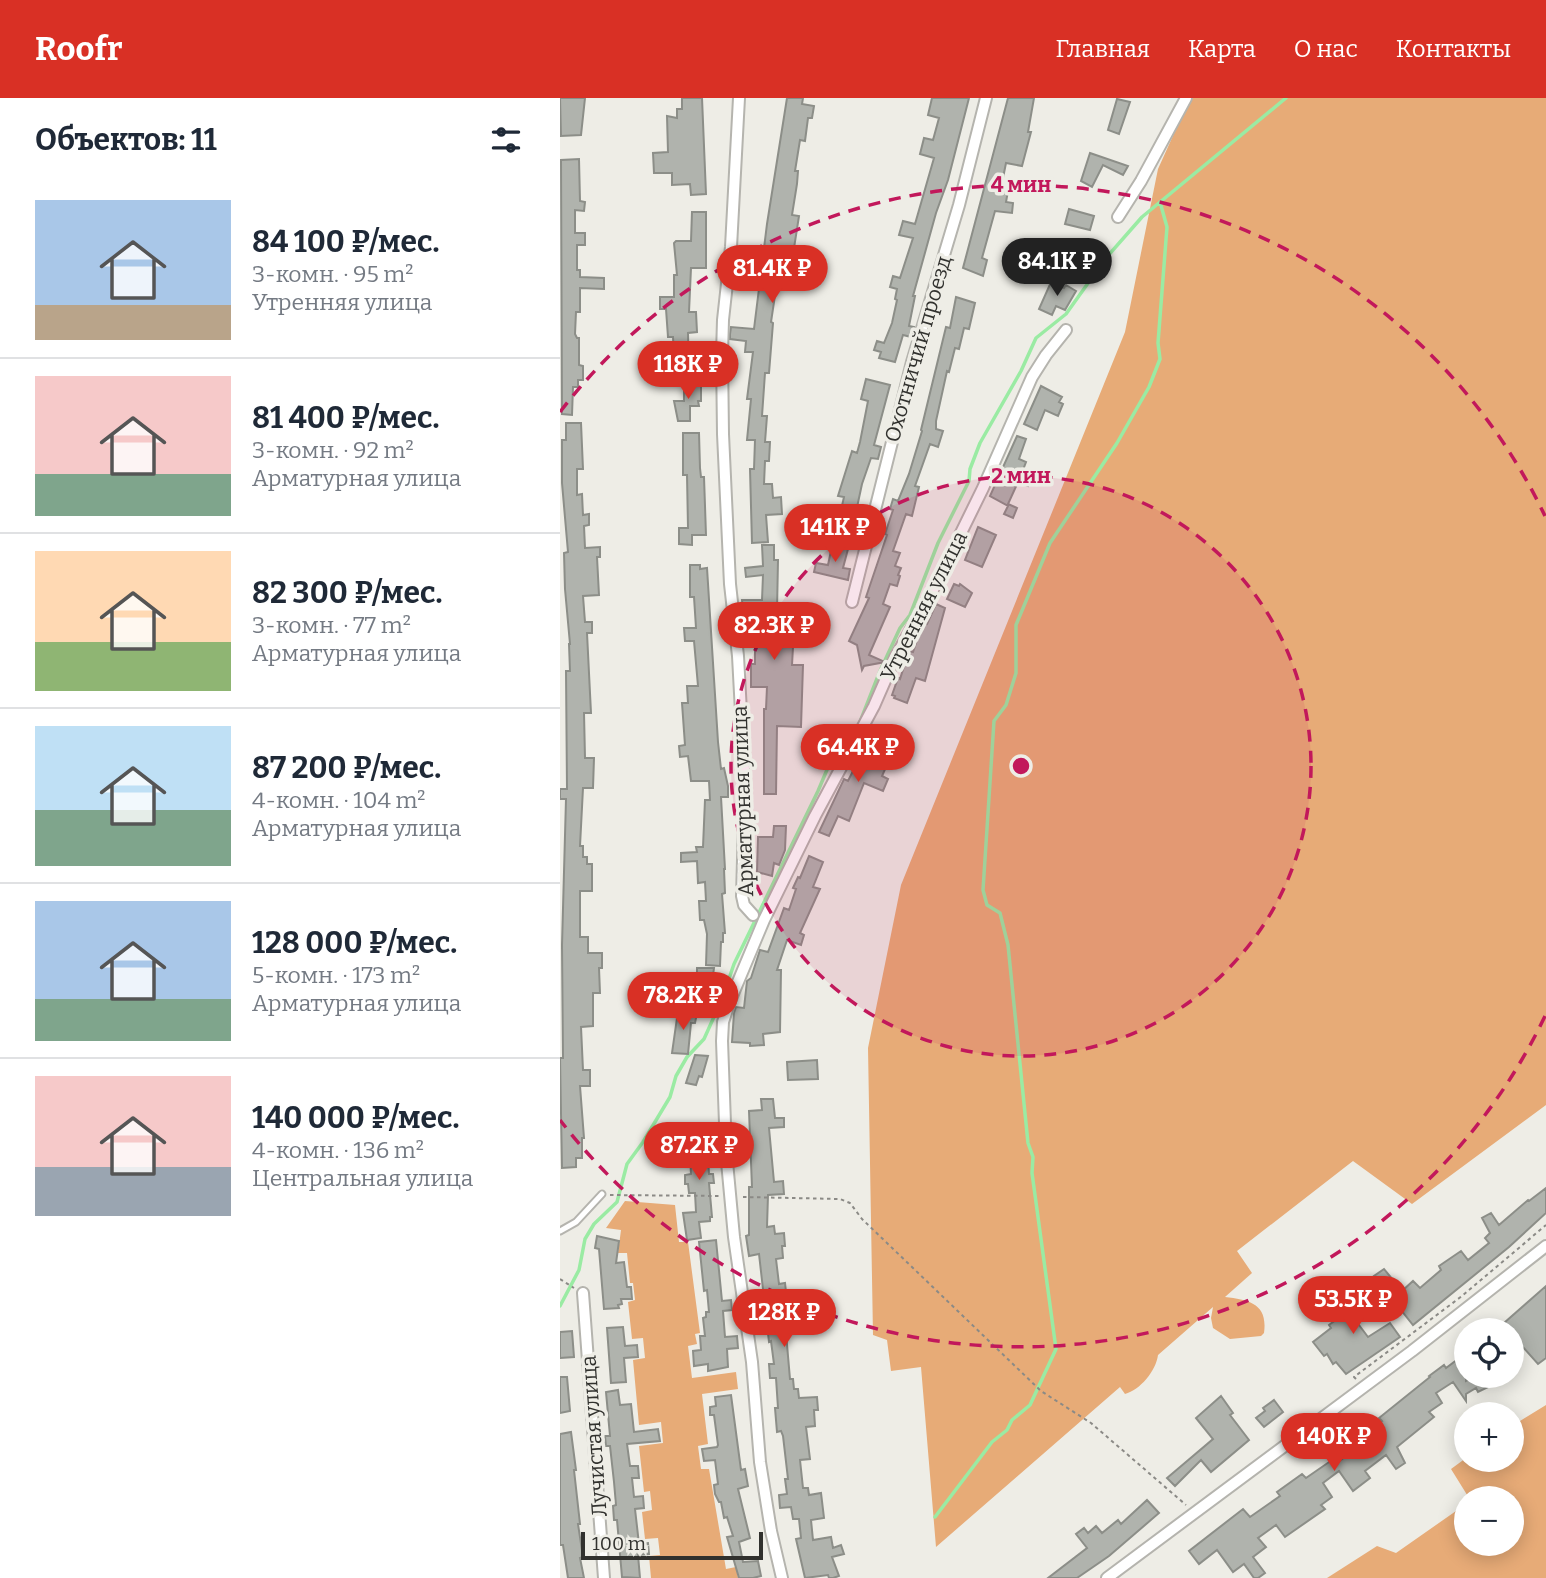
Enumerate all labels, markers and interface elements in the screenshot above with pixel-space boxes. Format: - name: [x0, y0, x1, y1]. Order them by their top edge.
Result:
- text: Roofr: [35, 29, 123, 69]
- text: Главная: [1055, 35, 1150, 63]
- text: Карта: [1188, 35, 1256, 63]
- text: О нас: [1294, 35, 1358, 63]
- text: Контакты: [1396, 35, 1511, 63]
- icon: filters: [487, 121, 525, 159]
- text: Объектов: 11: [35, 122, 217, 158]
- text: 4 мин: [991, 172, 1051, 198]
- text: 84 100 ₽/мес.: [252, 224, 440, 260]
- icon: home: [91, 228, 175, 312]
- pin: 84.1K ₽: [992, 238, 1122, 298]
- pin: 81.4K ₽: [707, 246, 837, 305]
- text: 84.1K ₽: [1018, 247, 1096, 275]
- street label: Охотничий проезд: [879, 253, 957, 445]
- text: 81.4K ₽: [733, 254, 811, 282]
- text: 3-комн. · 95 m²: [252, 260, 413, 288]
- text: Утренняя улица: [252, 288, 432, 316]
- pin: 118K ₽: [631, 342, 745, 401]
- text: 118K ₽: [654, 350, 723, 378]
- text: 81 400 ₽/мес.: [252, 400, 440, 436]
- icon: home: [91, 404, 175, 488]
- text: 3-комн. · 92 m²: [252, 436, 414, 464]
- text: 2 мин: [991, 463, 1051, 489]
- text: Арматурная улица: [252, 464, 461, 492]
- pin: 141K ₽: [778, 504, 892, 564]
- text: 141K ₽: [800, 513, 870, 541]
- street label: Утренняя улица: [875, 526, 973, 685]
- text: 82 300 ₽/мес.: [252, 575, 442, 611]
- icon: home: [91, 579, 175, 663]
- pin: 82.3K ₽: [709, 602, 839, 662]
- text: 3-комн. · 77 m²: [252, 611, 411, 639]
- text: 82.3K ₽: [734, 611, 814, 639]
- text: Арматурная улица: [252, 639, 461, 667]
- street label: Арматурная улица: [727, 705, 759, 897]
- pin: 64.4K ₽: [793, 724, 923, 784]
- text: 64.4K ₽: [817, 733, 899, 761]
- text: 87 200 ₽/мес.: [252, 750, 441, 786]
- icon: home: [91, 754, 175, 838]
- centre of rings: [1009, 754, 1033, 778]
- text: 4-комн. · 104 m²: [252, 786, 426, 814]
- text: Арматурная улица: [252, 814, 461, 842]
- text: 128 000 ₽/мес.: [252, 925, 457, 961]
- icon: home: [91, 929, 175, 1013]
- text: 5-комн. · 173 m²: [252, 961, 420, 989]
- pin: 78.2K ₽: [618, 972, 748, 1032]
- text: 78.2K ₽: [643, 981, 723, 1009]
- text: Арматурная улица: [252, 989, 461, 1017]
- text: 140 000 ₽/мес.: [252, 1100, 460, 1136]
- icon: home: [91, 1104, 175, 1188]
- pin: 87.2K ₽: [634, 1122, 764, 1182]
- text: 87.2K ₽: [660, 1131, 738, 1159]
- text: 4-комн. · 136 m²: [252, 1136, 424, 1164]
- text: Центральная улица: [252, 1164, 473, 1192]
- pin: 53.5K ₽: [1288, 1276, 1418, 1336]
- text: 53.5K ₽: [1314, 1285, 1392, 1313]
- pin: 128K ₽: [727, 1290, 841, 1349]
- text: 128K ₽: [748, 1298, 820, 1326]
- map controls: [1454, 1318, 1524, 1556]
- button: locate: [1454, 1318, 1524, 1388]
- street label: Лучистая улица: [575, 1354, 613, 1518]
- button: +: [1454, 1402, 1524, 1472]
- pin: 140K ₽: [1277, 1414, 1391, 1473]
- text: 140K ₽: [1297, 1422, 1371, 1450]
- button: −: [1454, 1486, 1524, 1556]
- scale bar: [581, 1529, 763, 1561]
- text: 100 m: [592, 1532, 646, 1555]

